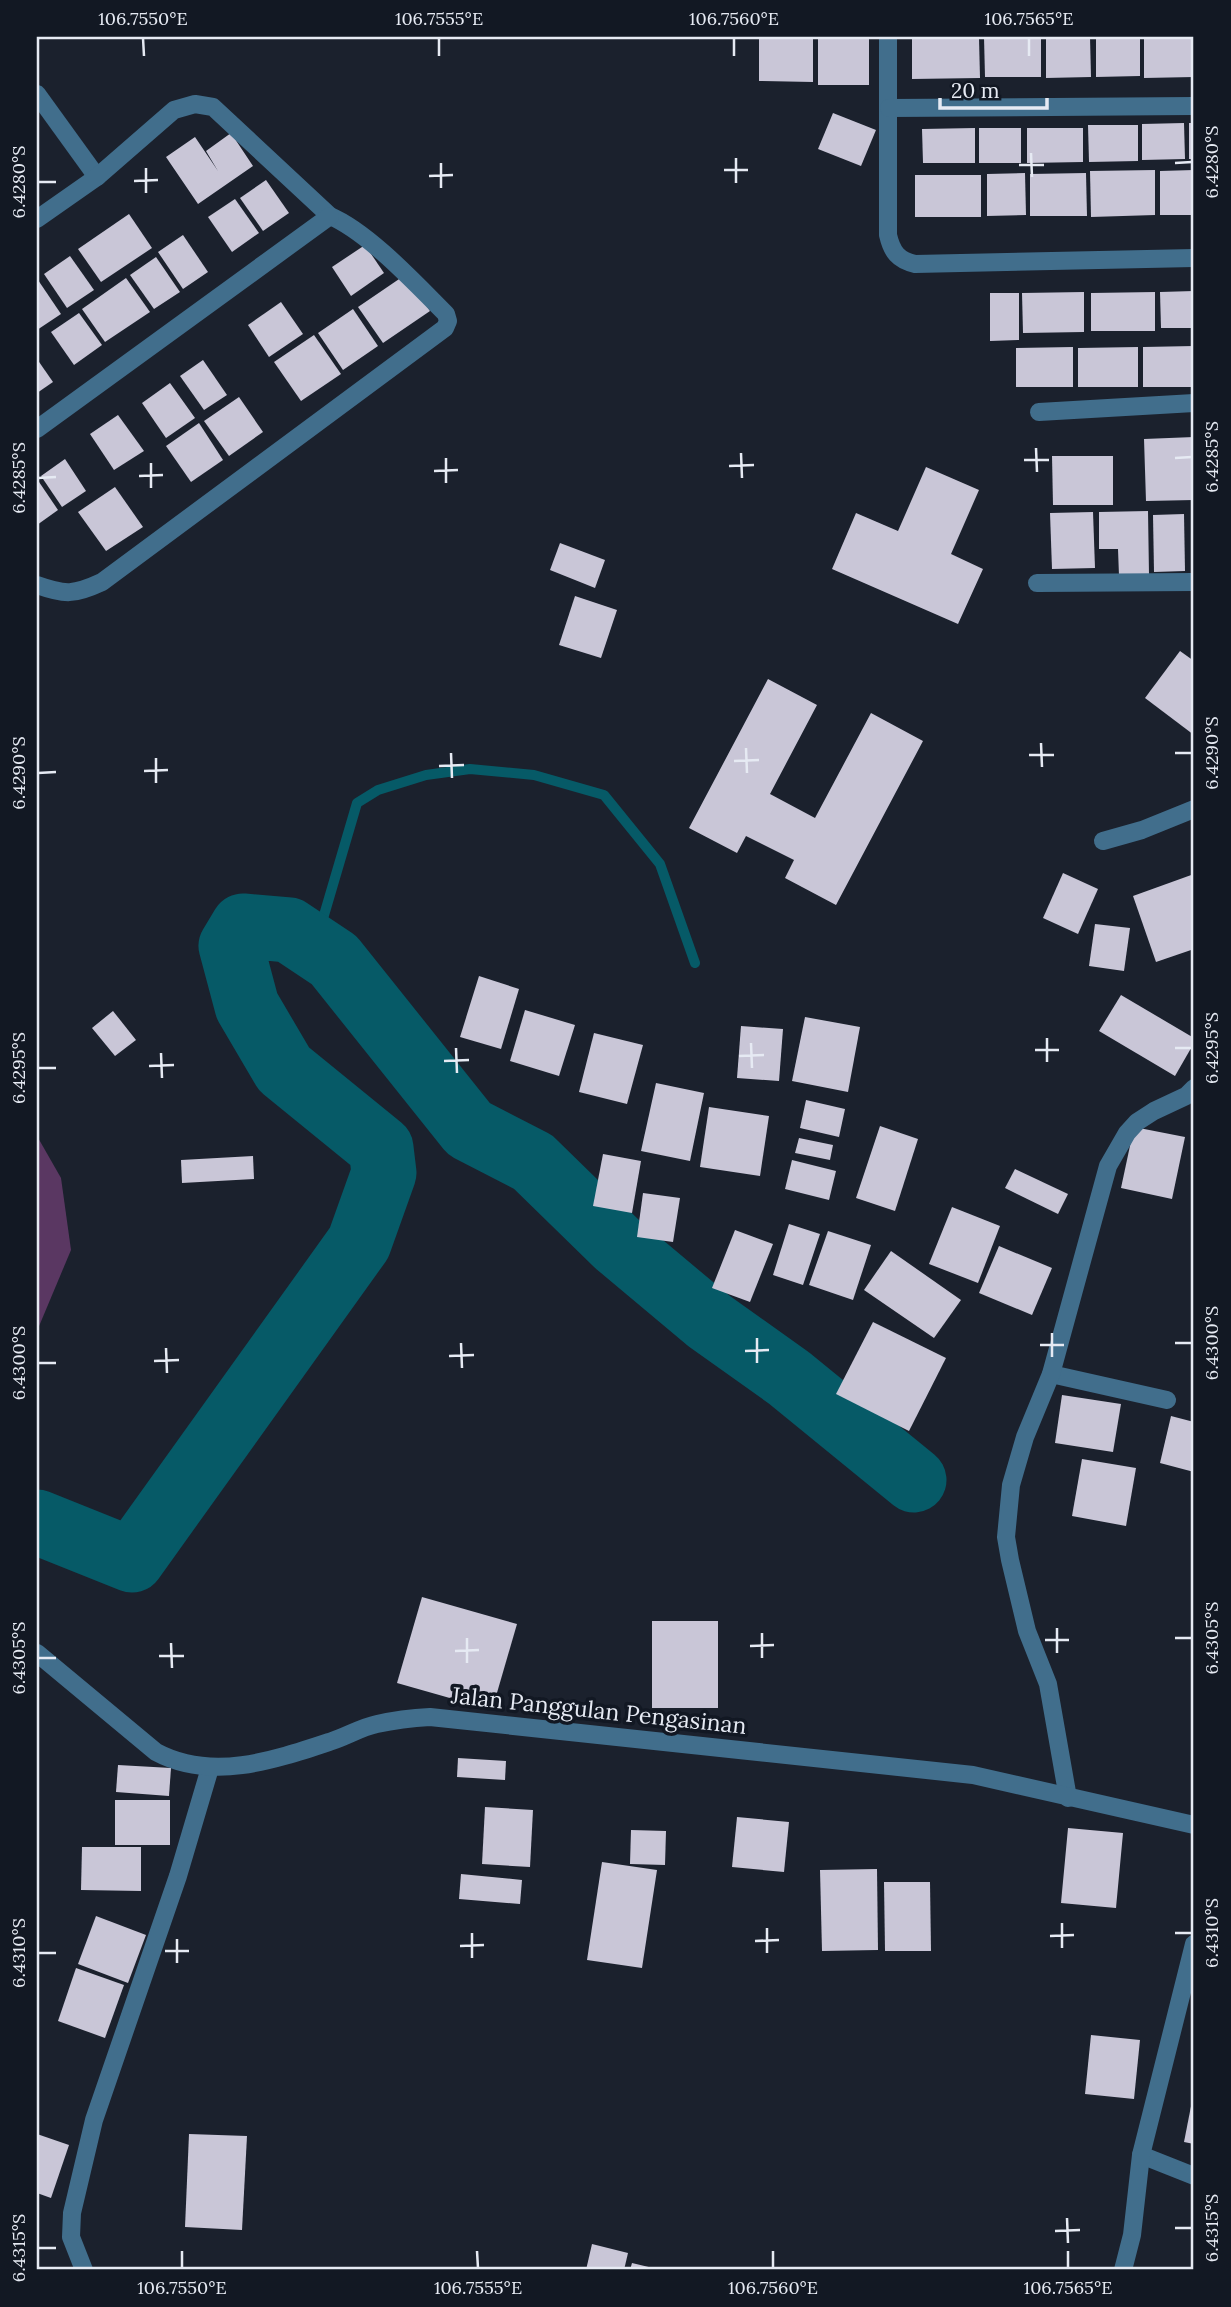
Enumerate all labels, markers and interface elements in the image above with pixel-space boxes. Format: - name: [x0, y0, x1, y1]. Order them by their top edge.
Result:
- text: 106.7550°E: [98, 7, 188, 30]
- text: 106.7555°E: [395, 7, 483, 30]
- text: 106.7560°E: [689, 7, 779, 30]
- text: 106.7565°E: [985, 7, 1073, 30]
- scale bar: [940, 66, 1047, 110]
- text: 20 m: [951, 77, 1000, 104]
- text: 6.4280°S: [1200, 125, 1223, 199]
- text: 6.4280°S: [7, 145, 30, 219]
- text: 6.4285°S: [1200, 421, 1223, 493]
- text: 6.4285°S: [7, 442, 30, 514]
- text: 6.4290°S: [1200, 716, 1223, 790]
- text: 6.4290°S: [7, 736, 30, 810]
- text: 6.4295°S: [1200, 1012, 1223, 1084]
- text: 6.4295°S: [7, 1032, 30, 1104]
- text: 6.4300°S: [1200, 1306, 1223, 1380]
- text: 6.4300°S: [7, 1326, 30, 1400]
- text: 6.4305°S: [1200, 1601, 1223, 1675]
- text: 6.4305°S: [7, 1621, 30, 1695]
- street label: Jalan Panggulan Pengasinan: [449, 1680, 748, 1740]
- text: 6.4310°S: [1200, 1898, 1223, 1968]
- text: 6.4310°S: [7, 1918, 30, 1988]
- text: 6.4315°S: [1200, 2194, 1223, 2262]
- text: 6.4315°S: [7, 2214, 30, 2282]
- text: 106.7550°E: [137, 2276, 227, 2299]
- text: 106.7555°E: [434, 2276, 522, 2299]
- text: 106.7560°E: [728, 2276, 818, 2299]
- text: 106.7565°E: [1024, 2276, 1112, 2299]

